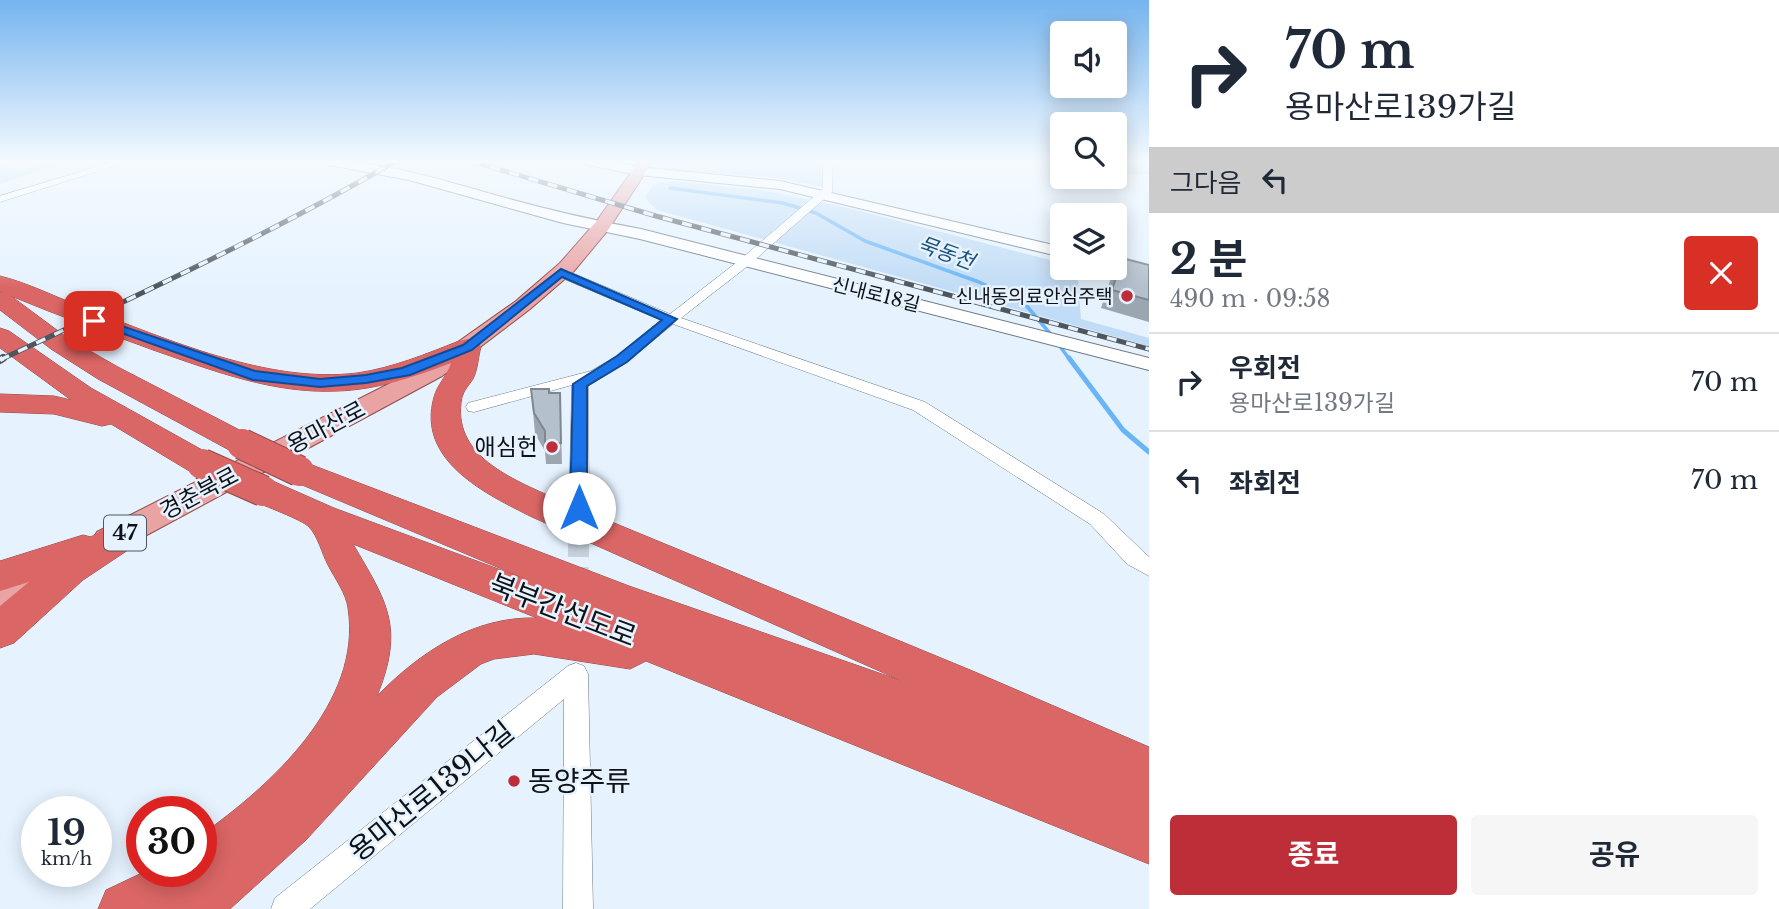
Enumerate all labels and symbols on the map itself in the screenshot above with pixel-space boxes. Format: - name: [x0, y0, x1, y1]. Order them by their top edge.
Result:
- water label: 묵동천: [914, 231, 980, 276]
- street label: 신내로18길: [829, 272, 922, 317]
- place label: 신내동의료안심주택: [956, 285, 1113, 308]
- marker: 신내동의료안심주택: [1119, 288, 1135, 304]
- pin: [64, 291, 124, 351]
- street label: 용마산로: [282, 395, 370, 459]
- place label: 애심헌: [475, 433, 538, 461]
- marker: 애심헌: [544, 439, 560, 455]
- street label: 경춘북로: [155, 461, 243, 525]
- position arrow: [542, 471, 616, 545]
- road number: 47: [104, 516, 146, 550]
- street label: 북부간선도로: [484, 566, 641, 654]
- street label: 용마산로139나길: [342, 714, 521, 869]
- place label: 동양주류: [528, 764, 631, 799]
- marker: 동양주류: [506, 773, 522, 789]
- speed limit sign: 30: [126, 796, 217, 887]

